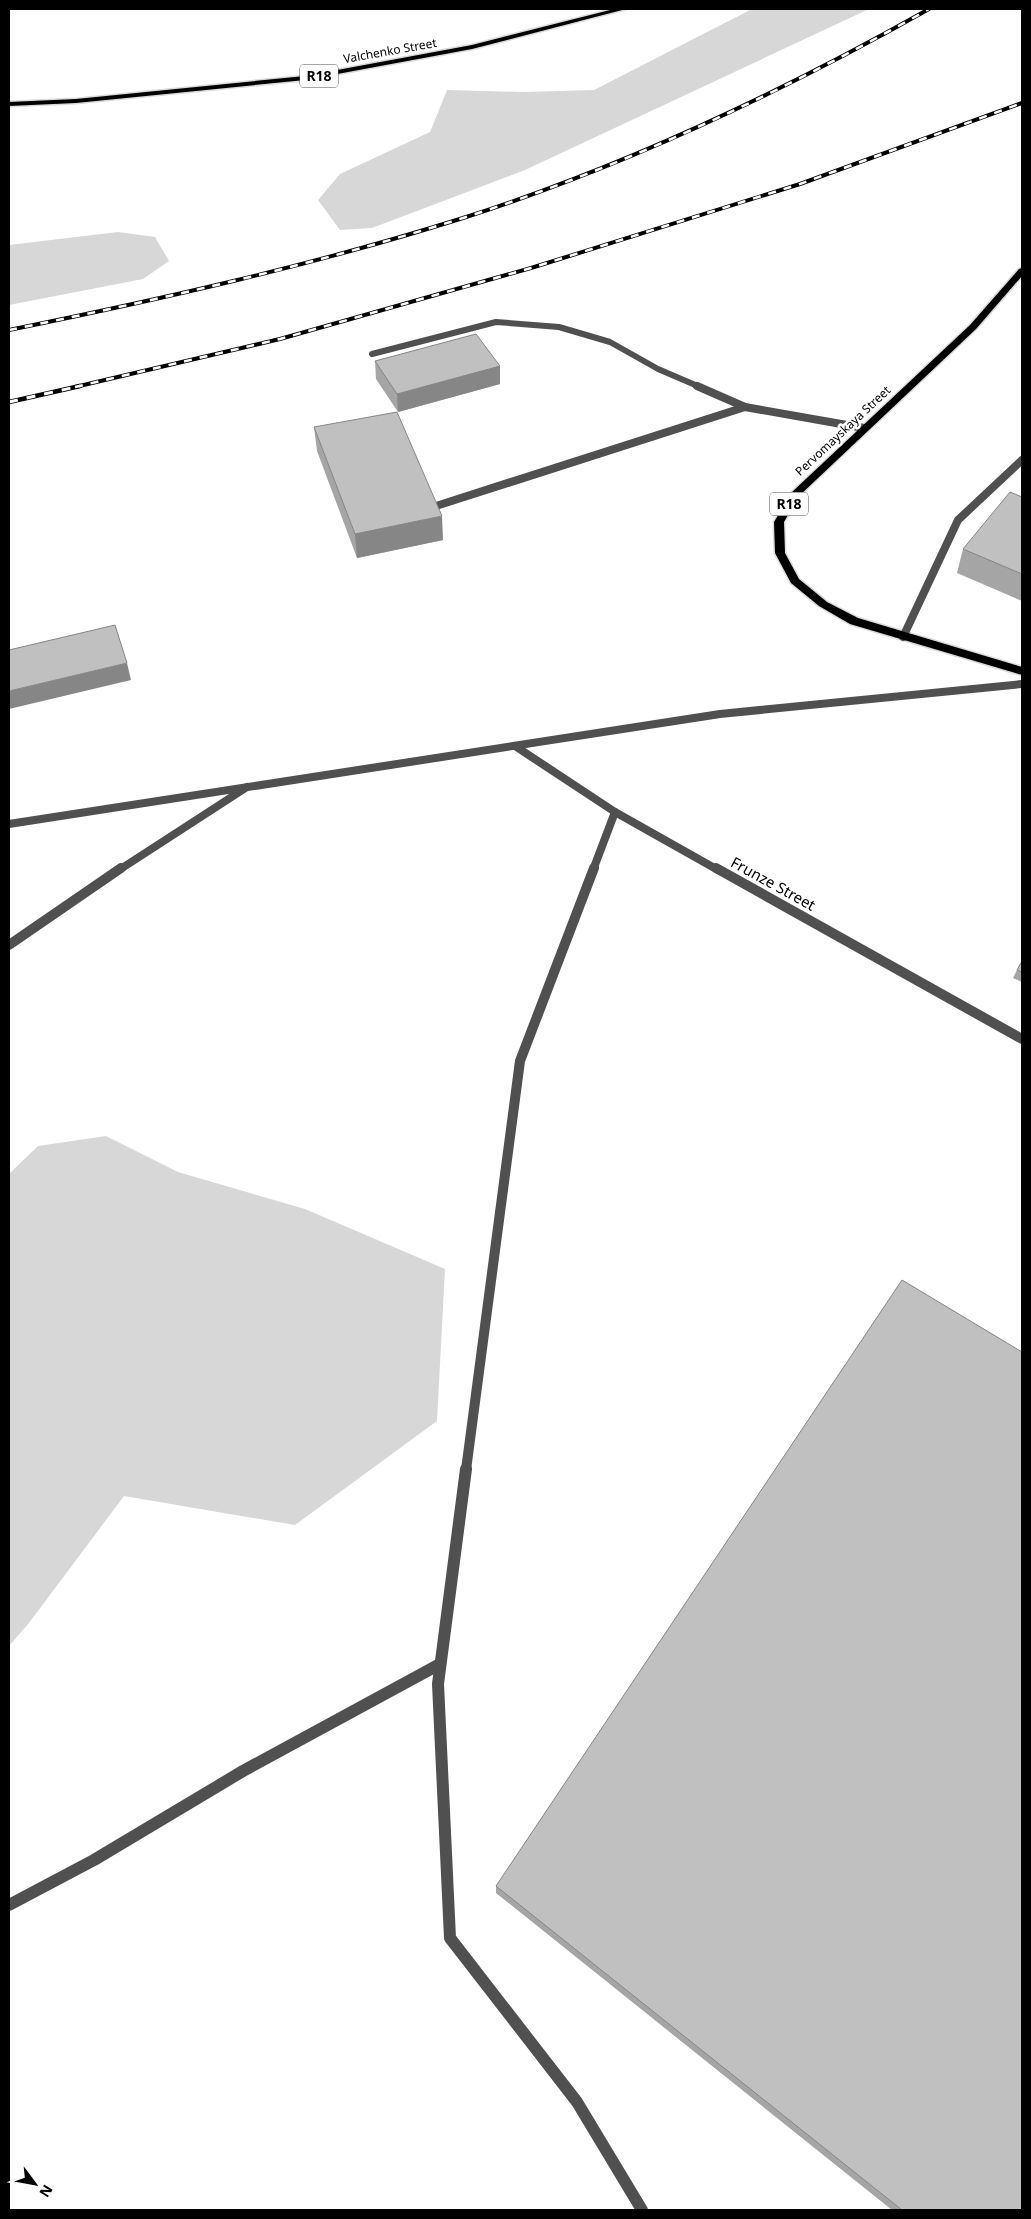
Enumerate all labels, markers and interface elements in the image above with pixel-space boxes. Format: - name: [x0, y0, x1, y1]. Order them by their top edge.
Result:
- street label: Valchenko Street: [342, 34, 439, 67]
- road number: R18: [300, 64, 338, 88]
- street label: Pervomayskaya Street: [791, 381, 895, 479]
- road number: R18: [770, 492, 808, 516]
- street label: Frunze Street: [728, 852, 820, 915]
- north arrow: [10, 2159, 60, 2209]
- text: N: [35, 2181, 58, 2201]

